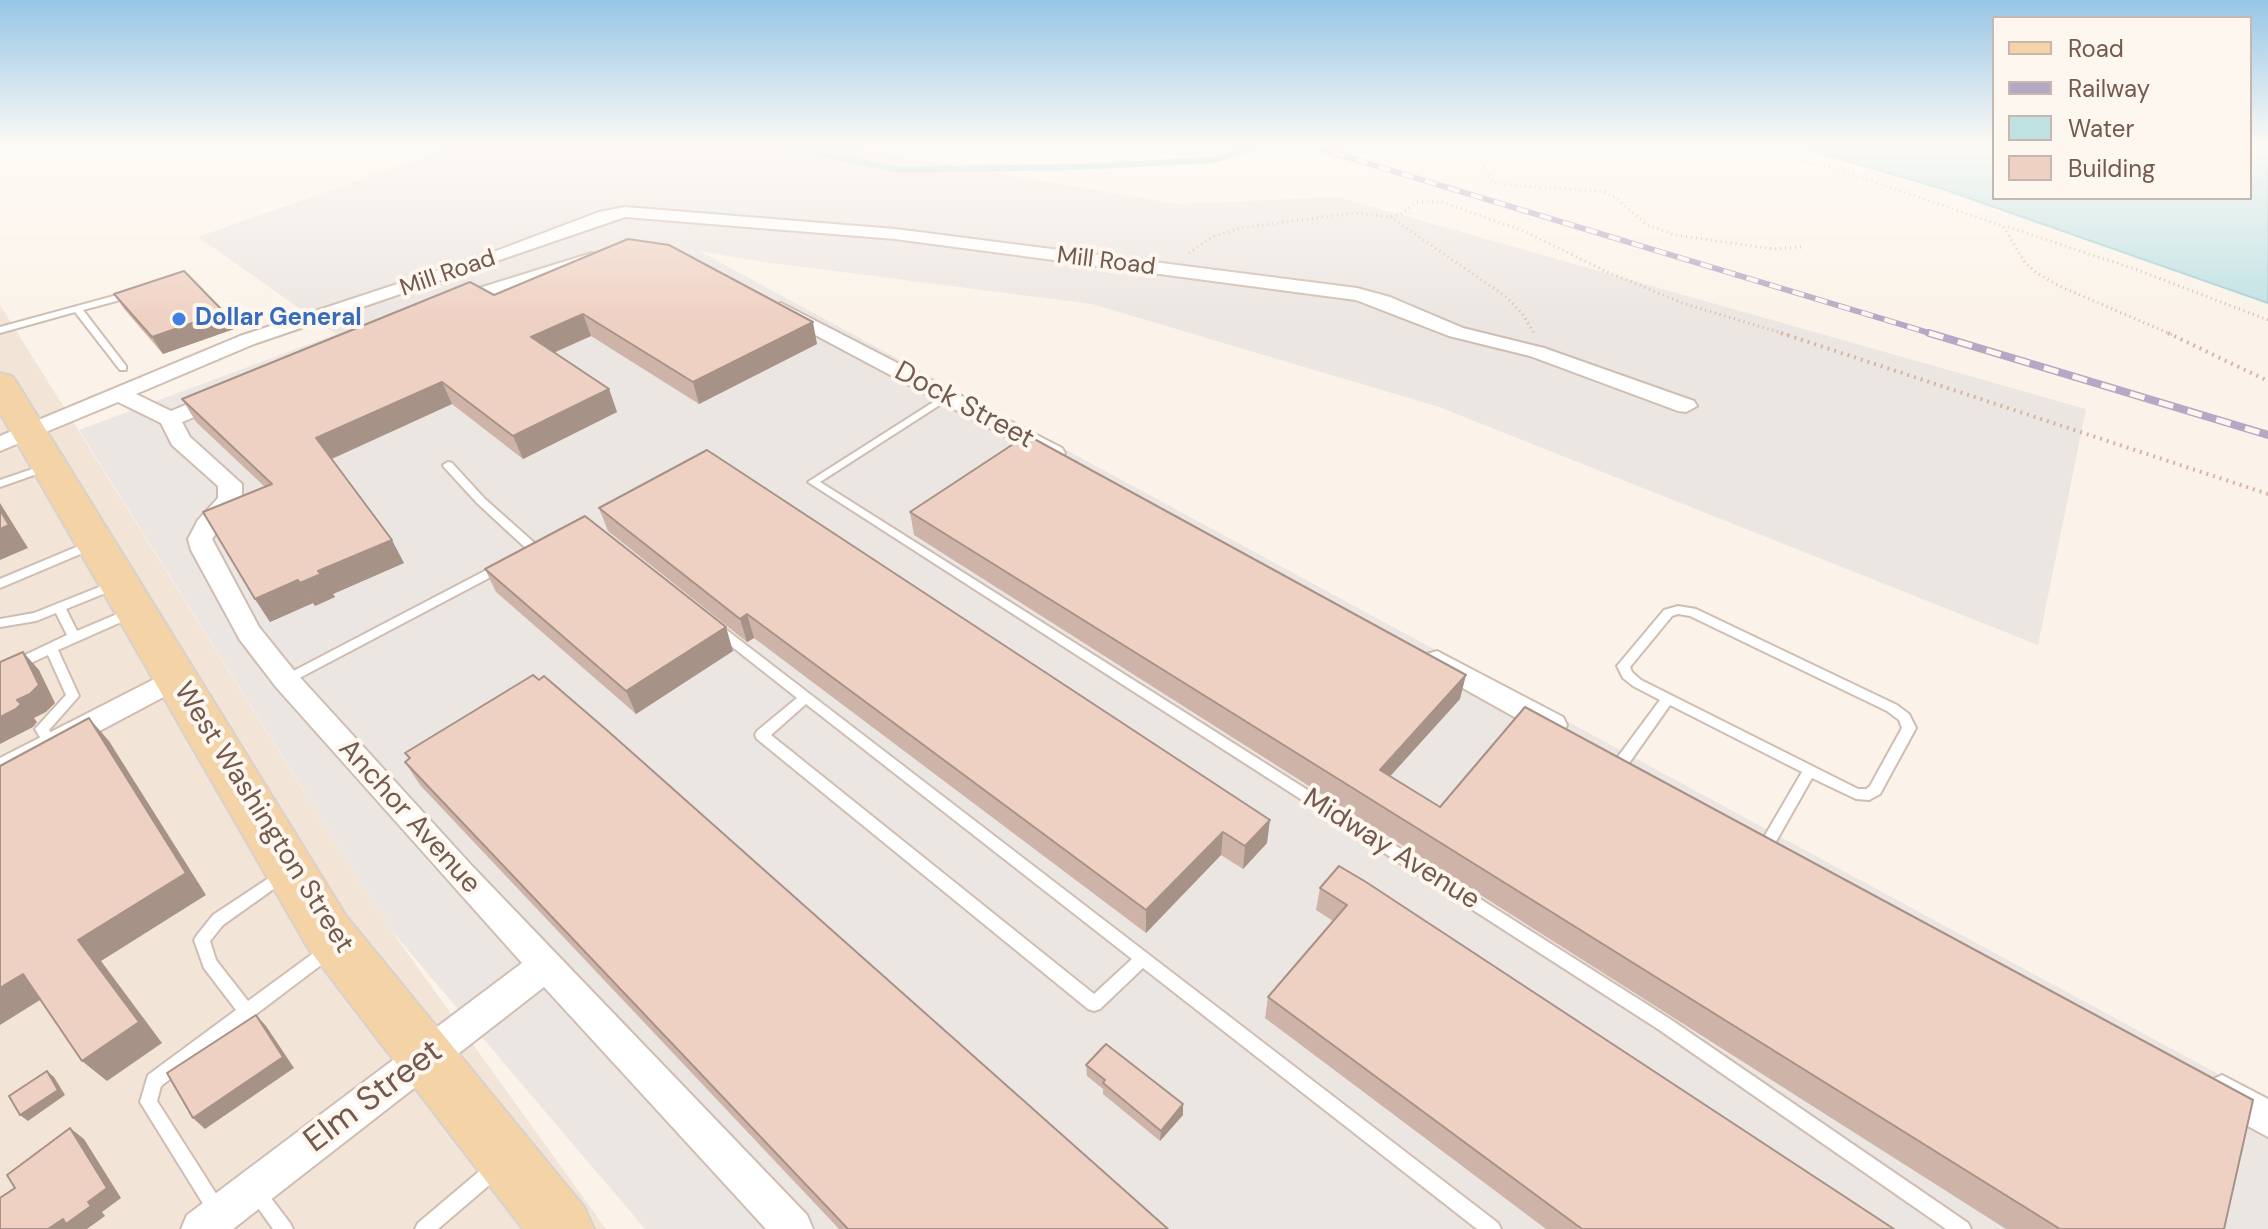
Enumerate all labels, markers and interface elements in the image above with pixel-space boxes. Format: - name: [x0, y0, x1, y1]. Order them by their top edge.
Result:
- legend: [1992, 16, 2252, 200]
- text: Road: [2068, 33, 2124, 64]
- text: Railway: [2068, 73, 2150, 104]
- text: Water: [2068, 113, 2134, 144]
- text: Building: [2068, 153, 2155, 184]
- street label: Mill Road: [1055, 242, 1157, 282]
- street label: Mill Road: [397, 244, 499, 304]
- place label: Dollar General: [195, 305, 362, 333]
- marker: Dollar General: [170, 310, 188, 328]
- street label: Dock Street: [889, 355, 1039, 457]
- street label: West Washington Street: [166, 676, 360, 960]
- street label: Anchor Avenue: [331, 733, 487, 901]
- street label: Midway Avenue: [1297, 782, 1485, 918]
- street label: Elm Street: [297, 1032, 451, 1162]

